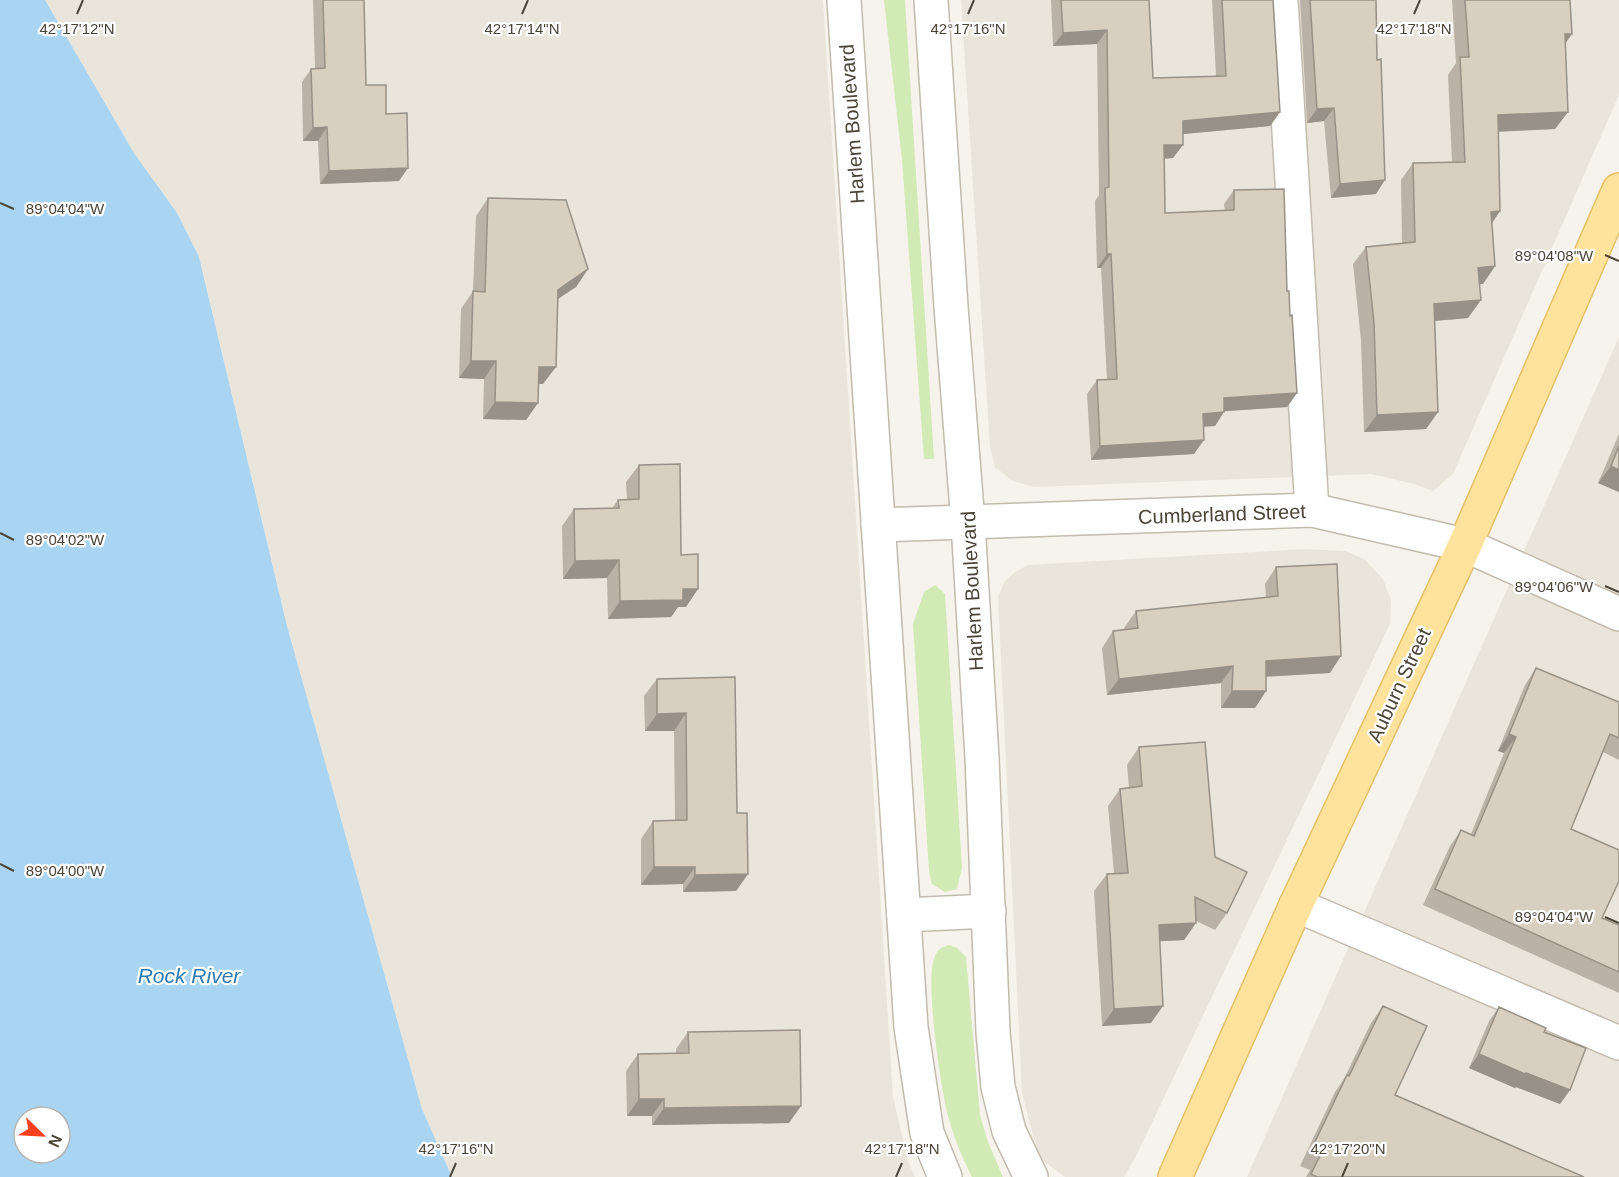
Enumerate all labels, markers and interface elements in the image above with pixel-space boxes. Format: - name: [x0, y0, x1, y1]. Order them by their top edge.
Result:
- text: 42°17'12"N: [39, 20, 115, 37]
- text: 42°17'14"N: [484, 20, 560, 37]
- text: 42°17'16"N: [930, 20, 1006, 37]
- text: 42°17'18"N: [1376, 20, 1452, 37]
- street label: Harlem Boulevard: [835, 43, 869, 205]
- text: 89°04'04"W: [26, 200, 105, 217]
- text: 89°04'08"W: [1515, 247, 1594, 264]
- street label: Cumberland Street: [1138, 500, 1307, 528]
- street label: Harlem Boulevard: [957, 510, 987, 672]
- text: 89°04'02"W: [26, 531, 105, 548]
- text: 89°04'06"W: [1515, 578, 1594, 595]
- street label: Auburn Street: [1363, 624, 1435, 746]
- text: 89°04'00"W: [26, 862, 105, 879]
- text: 89°04'04"W: [1515, 908, 1594, 925]
- water label: Rock River: [138, 964, 241, 987]
- north arrow: [12, 1105, 72, 1165]
- text: N: [45, 1132, 65, 1150]
- text: 42°17'16"N: [418, 1140, 494, 1157]
- text: 42°17'18"N: [864, 1140, 940, 1157]
- text: 42°17'20"N: [1310, 1140, 1386, 1157]

